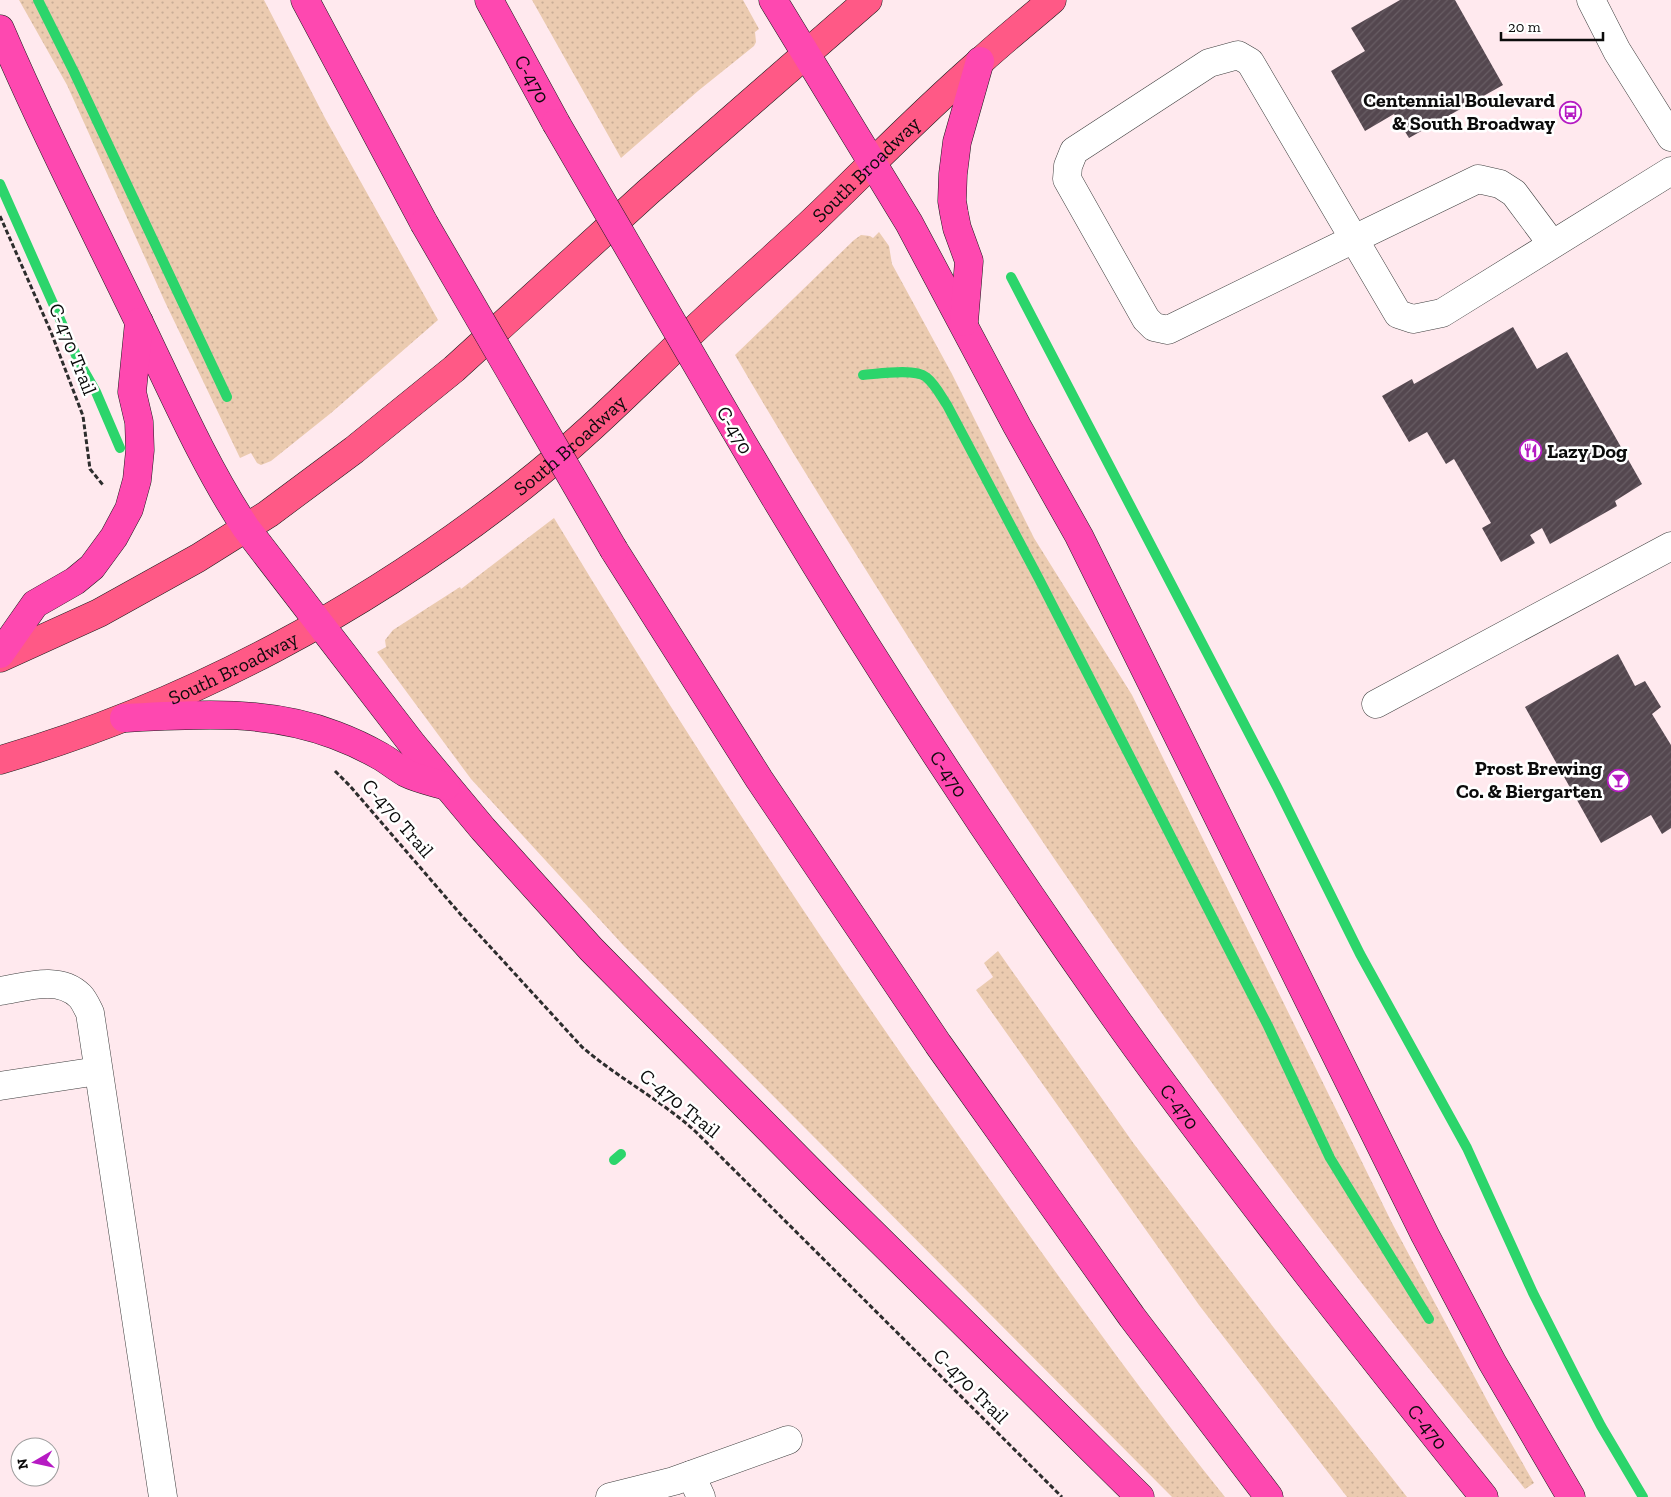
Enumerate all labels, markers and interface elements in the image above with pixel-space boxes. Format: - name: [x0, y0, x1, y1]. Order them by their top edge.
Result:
- scale bar: [1501, 10, 1604, 42]
- text: 20 m: [1508, 18, 1541, 36]
- street label: C-470: [509, 51, 555, 107]
- place label: Centennial Boulevard & South Broadway: [1363, 88, 1556, 135]
- bus stop icon: Centennial Boulevard & South Broadway: [1559, 100, 1583, 124]
- street label: South Broadway: [807, 111, 925, 227]
- street label: C-470 Trail: [44, 300, 102, 398]
- street label: South Broadway: [509, 389, 631, 501]
- street label: C-470: [712, 402, 758, 458]
- restaurant icon: Lazy Dog: [1519, 439, 1543, 463]
- place label: Lazy Dog: [1547, 439, 1628, 463]
- street label: South Broadway: [165, 626, 303, 710]
- street label: C-470: [925, 746, 973, 802]
- place label: Prost Brewing Co. & Biergarten: [1456, 756, 1603, 803]
- bar icon: Prost Brewing Co. & Biergarten: [1606, 768, 1630, 792]
- street label: C-470 Trail: [357, 774, 439, 862]
- street label: C-470 Trail: [635, 1063, 725, 1143]
- street label: C-470: [1155, 1079, 1205, 1134]
- street label: C-470 Trail: [928, 1343, 1014, 1429]
- street label: C-470: [1402, 1399, 1453, 1454]
- north arrow: [10, 1437, 60, 1487]
- text: N: [13, 1457, 32, 1471]

